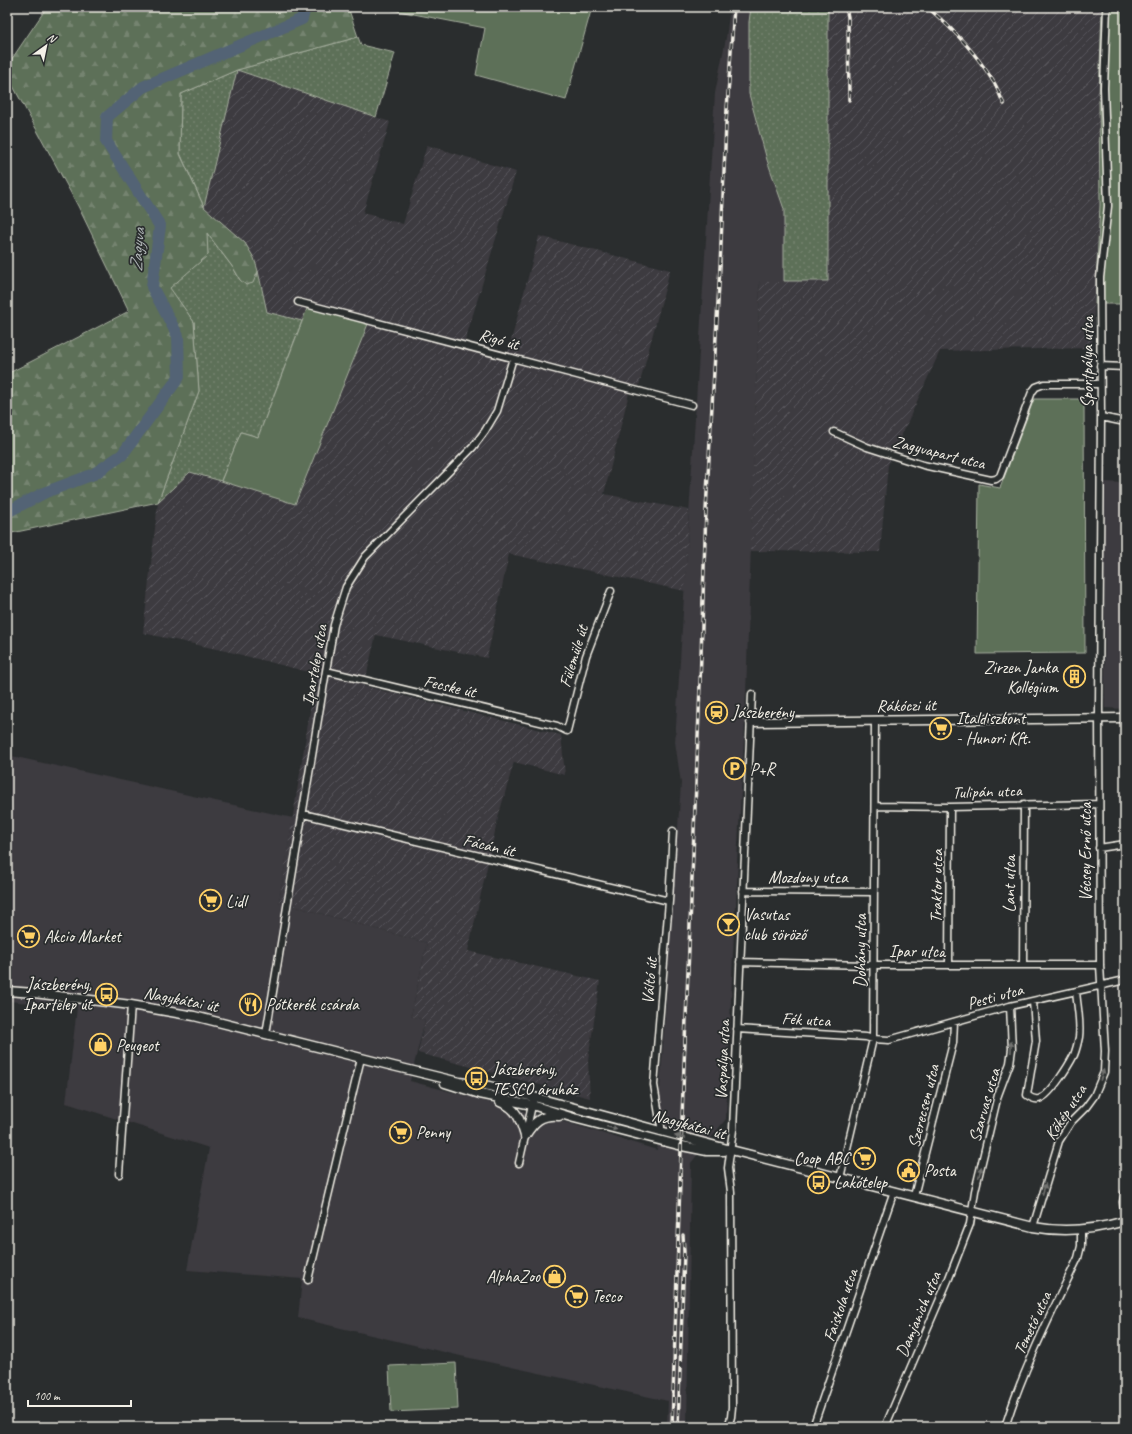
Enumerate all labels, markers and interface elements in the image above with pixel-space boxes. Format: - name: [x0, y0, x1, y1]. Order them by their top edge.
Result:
- north arrow: [26, 26, 66, 66]
- text: N: [45, 30, 60, 47]
- water label: Zagyva: [125, 226, 150, 272]
- street label: Sportpálya utca: [1077, 314, 1098, 408]
- street label: Rigó út: [477, 324, 523, 355]
- street label: Zagyvapart utca: [891, 431, 988, 474]
- street label: Fülemüle út: [554, 620, 593, 690]
- street label: Ipartelep utca: [297, 622, 332, 707]
- place label: Zirzen Janka Kollégium: [984, 657, 1060, 698]
- building icon: Zirzen Janka Kollégium: [1061, 664, 1087, 690]
- street label: Fecske út: [422, 670, 480, 703]
- street label: Rákóczi út: [876, 694, 938, 717]
- station icon: Jászberény: [704, 699, 730, 725]
- place label: Jászberény: [731, 702, 795, 723]
- place label: Italdiszkont - Hunori Kft.: [956, 708, 1031, 749]
- supermarket icon: Italdiszkont - Hunori Kft.: [927, 715, 953, 741]
- parking icon: P+R: [721, 756, 747, 782]
- place label: P+R: [750, 759, 776, 780]
- street label: Tulipán utca: [952, 780, 1023, 803]
- street label: Vécsey Ernő utca: [1075, 801, 1096, 901]
- street label: Fácán út: [461, 829, 519, 862]
- street label: Traktor utca: [925, 847, 948, 923]
- street label: Lant utca: [999, 853, 1020, 912]
- street label: Mozdony utca: [768, 867, 849, 888]
- supermarket icon: Lidl: [197, 888, 223, 914]
- place label: Lidl: [226, 891, 249, 912]
- place label: Vasutas club söröző: [744, 904, 809, 945]
- bar icon: Vasutas club söröző: [716, 911, 742, 937]
- street label: Dohány utca: [850, 913, 871, 988]
- supermarket icon: Akcio Market: [16, 923, 42, 949]
- place label: Akcio Market: [44, 926, 123, 947]
- street label: Ipar utca: [889, 941, 947, 962]
- street label: Váltó út: [637, 955, 662, 1005]
- place label: Jászberény, Ipartelep út: [23, 974, 94, 1015]
- street label: Pesti utca: [965, 979, 1027, 1014]
- bus stop icon: Jászberény, Ipartelep út: [94, 981, 120, 1007]
- street label: Nagykátai út: [142, 982, 222, 1017]
- restaurant icon: Pótkerék csárda: [237, 991, 263, 1017]
- place label: Pótkerék csárda: [266, 994, 360, 1015]
- street label: Fék utca: [781, 1008, 832, 1031]
- street label: Vaspálya utca: [711, 1018, 734, 1100]
- shop icon: Peugeot: [87, 1032, 113, 1058]
- place label: Peugeot: [116, 1035, 161, 1056]
- one-way arrow: [1008, 1040, 1014, 1053]
- place label: Jászberény, TESCO áruház: [491, 1059, 579, 1100]
- street label: Szerecsen utca: [903, 1061, 944, 1150]
- street label: Szarvas utca: [964, 1064, 1005, 1144]
- bus stop icon: Jászberény, TESCO áruház: [464, 1066, 490, 1092]
- one-way arrow: [1099, 1069, 1105, 1081]
- street label: Kőkép utca: [1040, 1080, 1092, 1144]
- street label: Nagykátai út: [650, 1105, 730, 1145]
- supermarket icon: Penny: [387, 1119, 413, 1145]
- place label: Penny: [416, 1122, 451, 1143]
- one-way arrow: [606, 1125, 618, 1131]
- one-way arrow: [674, 1133, 686, 1139]
- supermarket icon: Coop ABC: [852, 1145, 878, 1171]
- place label: Coop ABC: [794, 1148, 852, 1169]
- public building icon: Posta: [896, 1157, 922, 1183]
- place label: Posta: [924, 1160, 957, 1181]
- one-way arrow: [977, 1166, 983, 1179]
- bus stop icon: Lakótelep: [805, 1169, 831, 1195]
- place label: Lakótelep: [834, 1172, 888, 1193]
- one-way arrow: [1041, 1183, 1047, 1195]
- shop icon: AlphaZoo: [542, 1263, 568, 1289]
- street label: Faiskola utca: [818, 1264, 863, 1344]
- place label: AlphaZoo: [486, 1266, 541, 1287]
- street label: Damjanich utca: [891, 1267, 946, 1360]
- supermarket icon: Tesco: [564, 1283, 590, 1309]
- place label: Tesco: [592, 1286, 624, 1307]
- street label: Temető utca: [1009, 1287, 1057, 1358]
- scale bar: [28, 1382, 131, 1408]
- text: 100 m: [34, 1388, 61, 1404]

